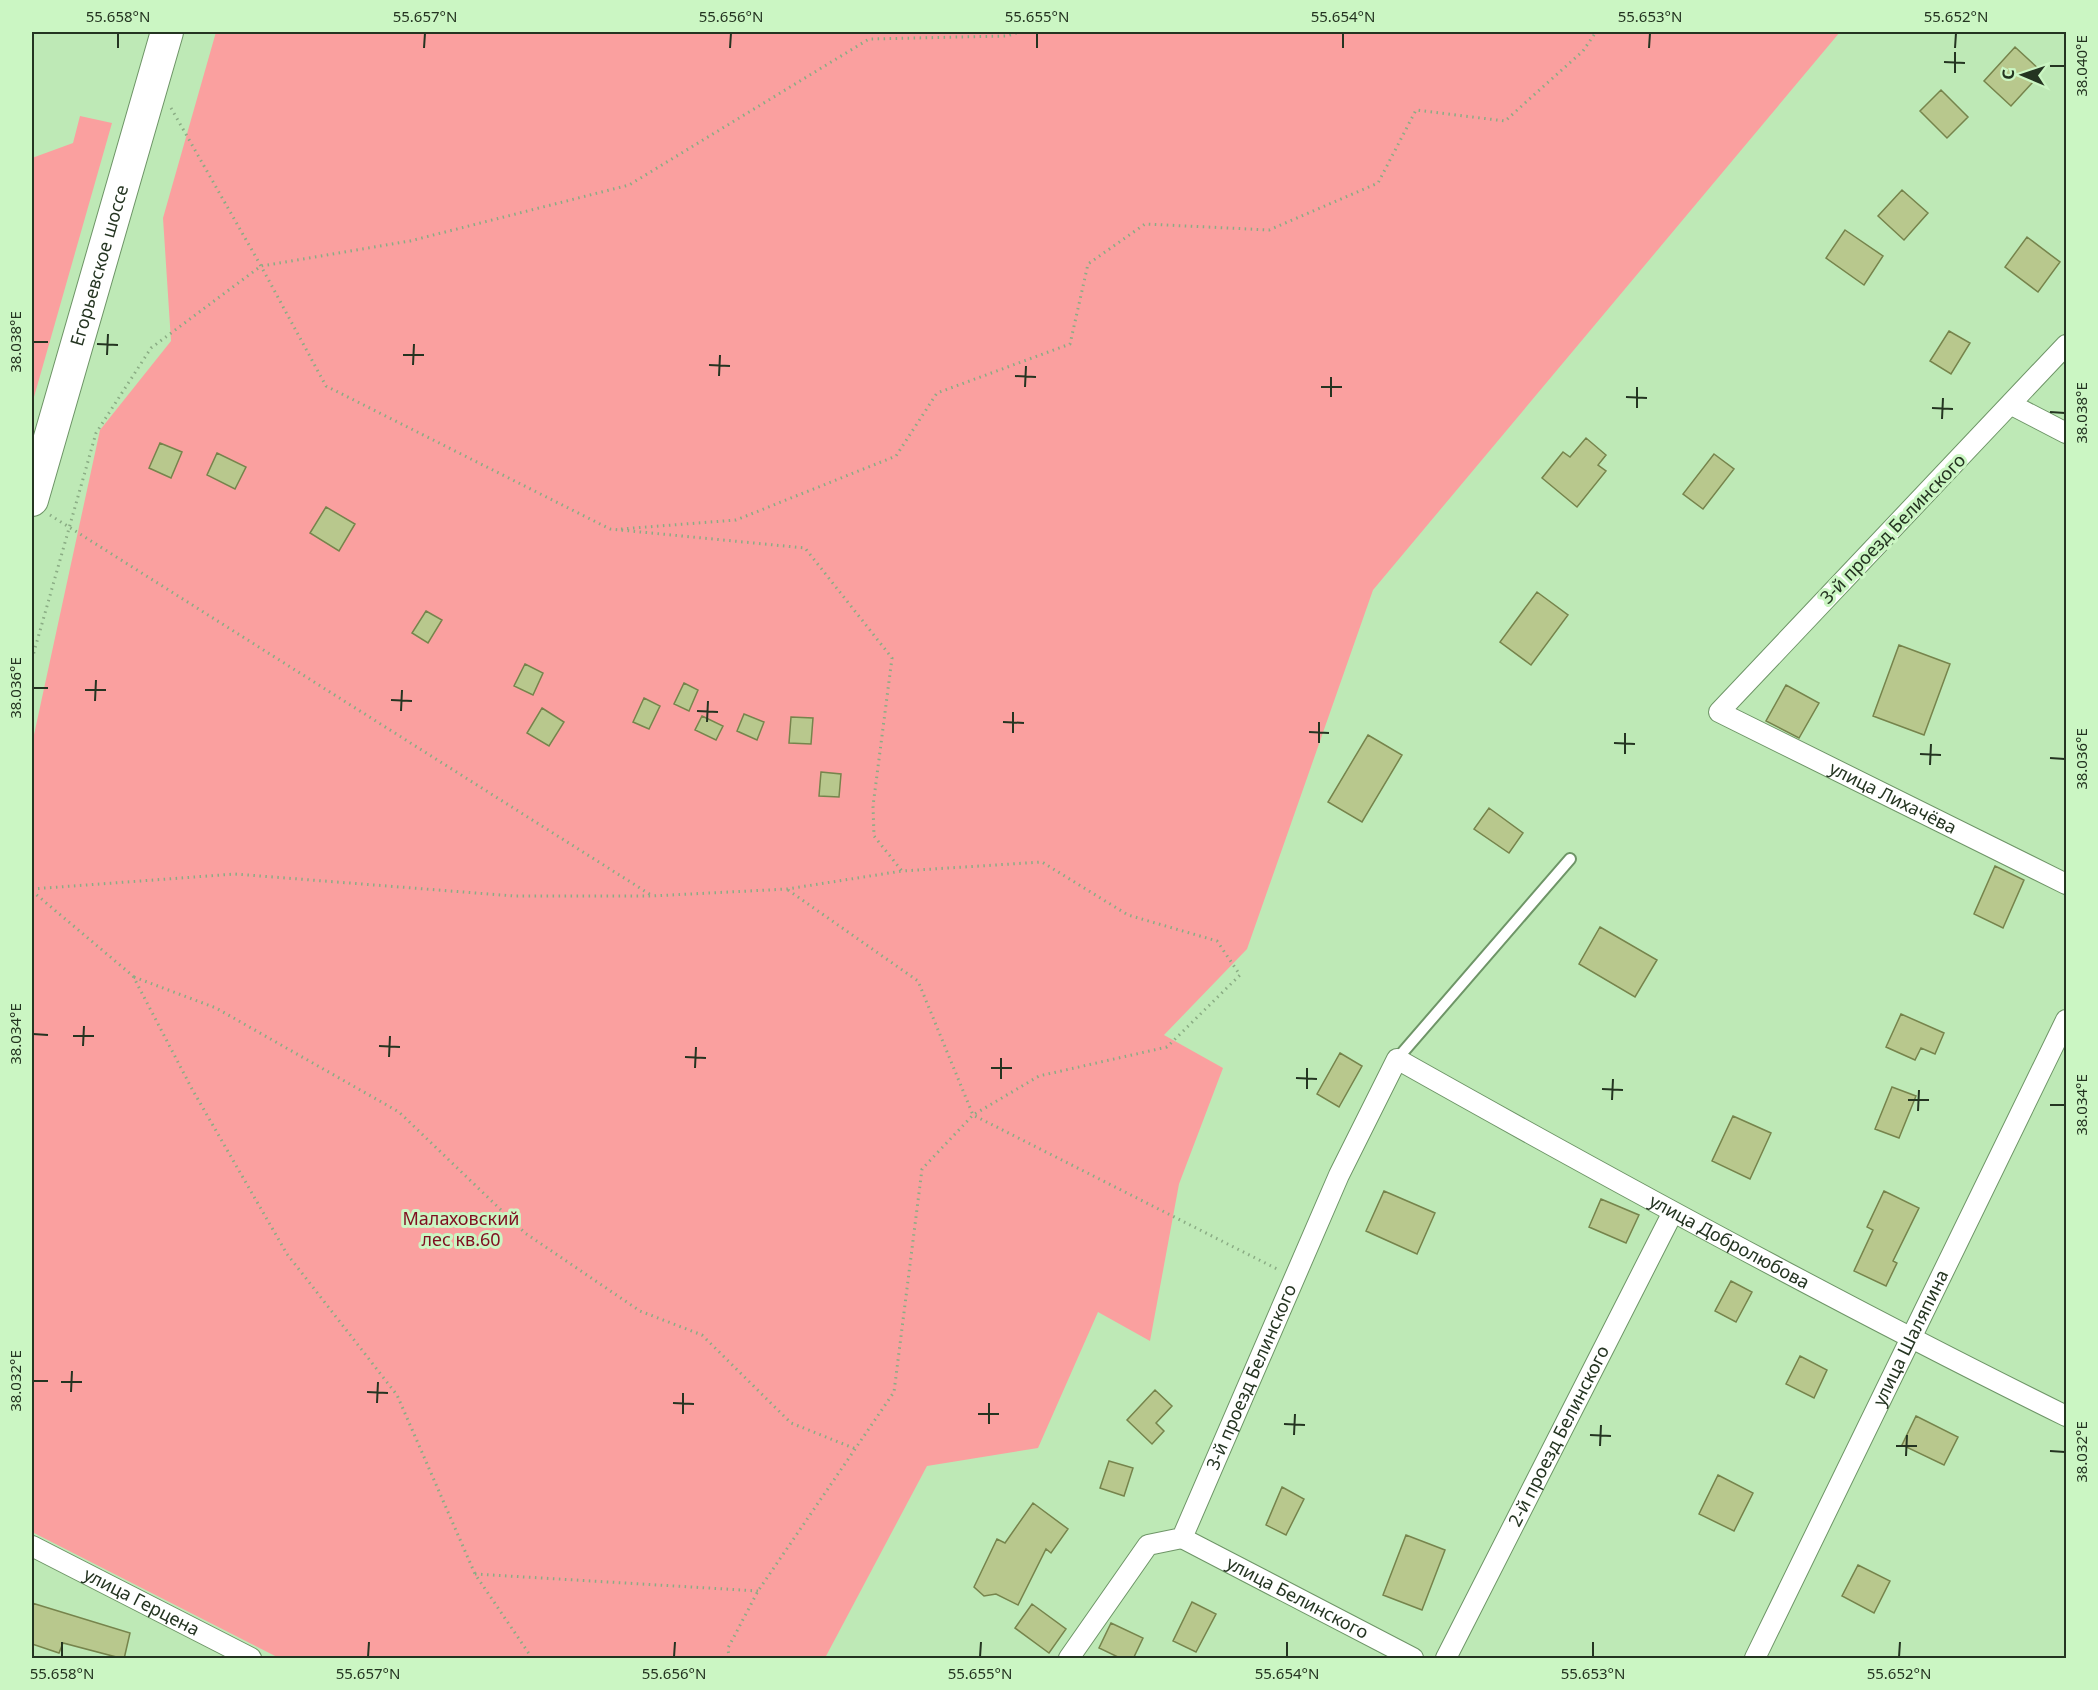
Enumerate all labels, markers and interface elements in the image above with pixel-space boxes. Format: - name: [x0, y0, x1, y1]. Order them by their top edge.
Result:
- text: 55.658°N: [86, 6, 150, 26]
- text: 55.657°N: [393, 6, 457, 26]
- text: 55.656°N: [699, 6, 763, 26]
- text: 55.655°N: [1005, 6, 1069, 26]
- text: 55.654°N: [1311, 6, 1375, 26]
- text: 55.653°N: [1618, 6, 1682, 26]
- text: 55.652°N: [1924, 6, 1988, 26]
- text: 38.040°E: [2071, 35, 2091, 97]
- north arrow: [1993, 45, 2053, 105]
- text: С: [1997, 69, 2019, 80]
- street label: Егорьевское шоссе: [64, 182, 133, 349]
- text: 38.038°E: [5, 311, 25, 373]
- text: 38.038°E: [2071, 382, 2091, 444]
- street label: 3-й проезд Белинского: [1814, 448, 1970, 608]
- text: 38.036°E: [5, 657, 25, 719]
- text: 38.036°E: [2071, 728, 2091, 790]
- street label: улица Лихачёва: [1826, 756, 1961, 839]
- text: 38.034°E: [5, 1003, 25, 1065]
- text: 38.034°E: [2071, 1074, 2091, 1136]
- street label: улица Добролюбова: [1645, 1188, 1814, 1294]
- park label: Малаховский лес кв.60: [402, 1206, 520, 1251]
- street label: улица Шаляпина: [1867, 1266, 1953, 1410]
- street label: 3-й проезд Белинского: [1200, 1280, 1301, 1473]
- street label: 2-й проезд Белинского: [1502, 1341, 1614, 1530]
- text: 38.032°E: [5, 1350, 25, 1412]
- text: 38.032°E: [2071, 1421, 2091, 1483]
- street label: улица Белинского: [1223, 1550, 1373, 1644]
- street label: улица Герцена: [80, 1561, 204, 1641]
- text: 55.658°N: [30, 1663, 94, 1683]
- text: 55.657°N: [336, 1663, 400, 1683]
- text: 55.656°N: [642, 1663, 706, 1683]
- text: 55.655°N: [948, 1663, 1012, 1683]
- text: 55.654°N: [1255, 1663, 1319, 1683]
- text: 55.653°N: [1561, 1663, 1625, 1683]
- text: 55.652°N: [1867, 1663, 1931, 1683]

